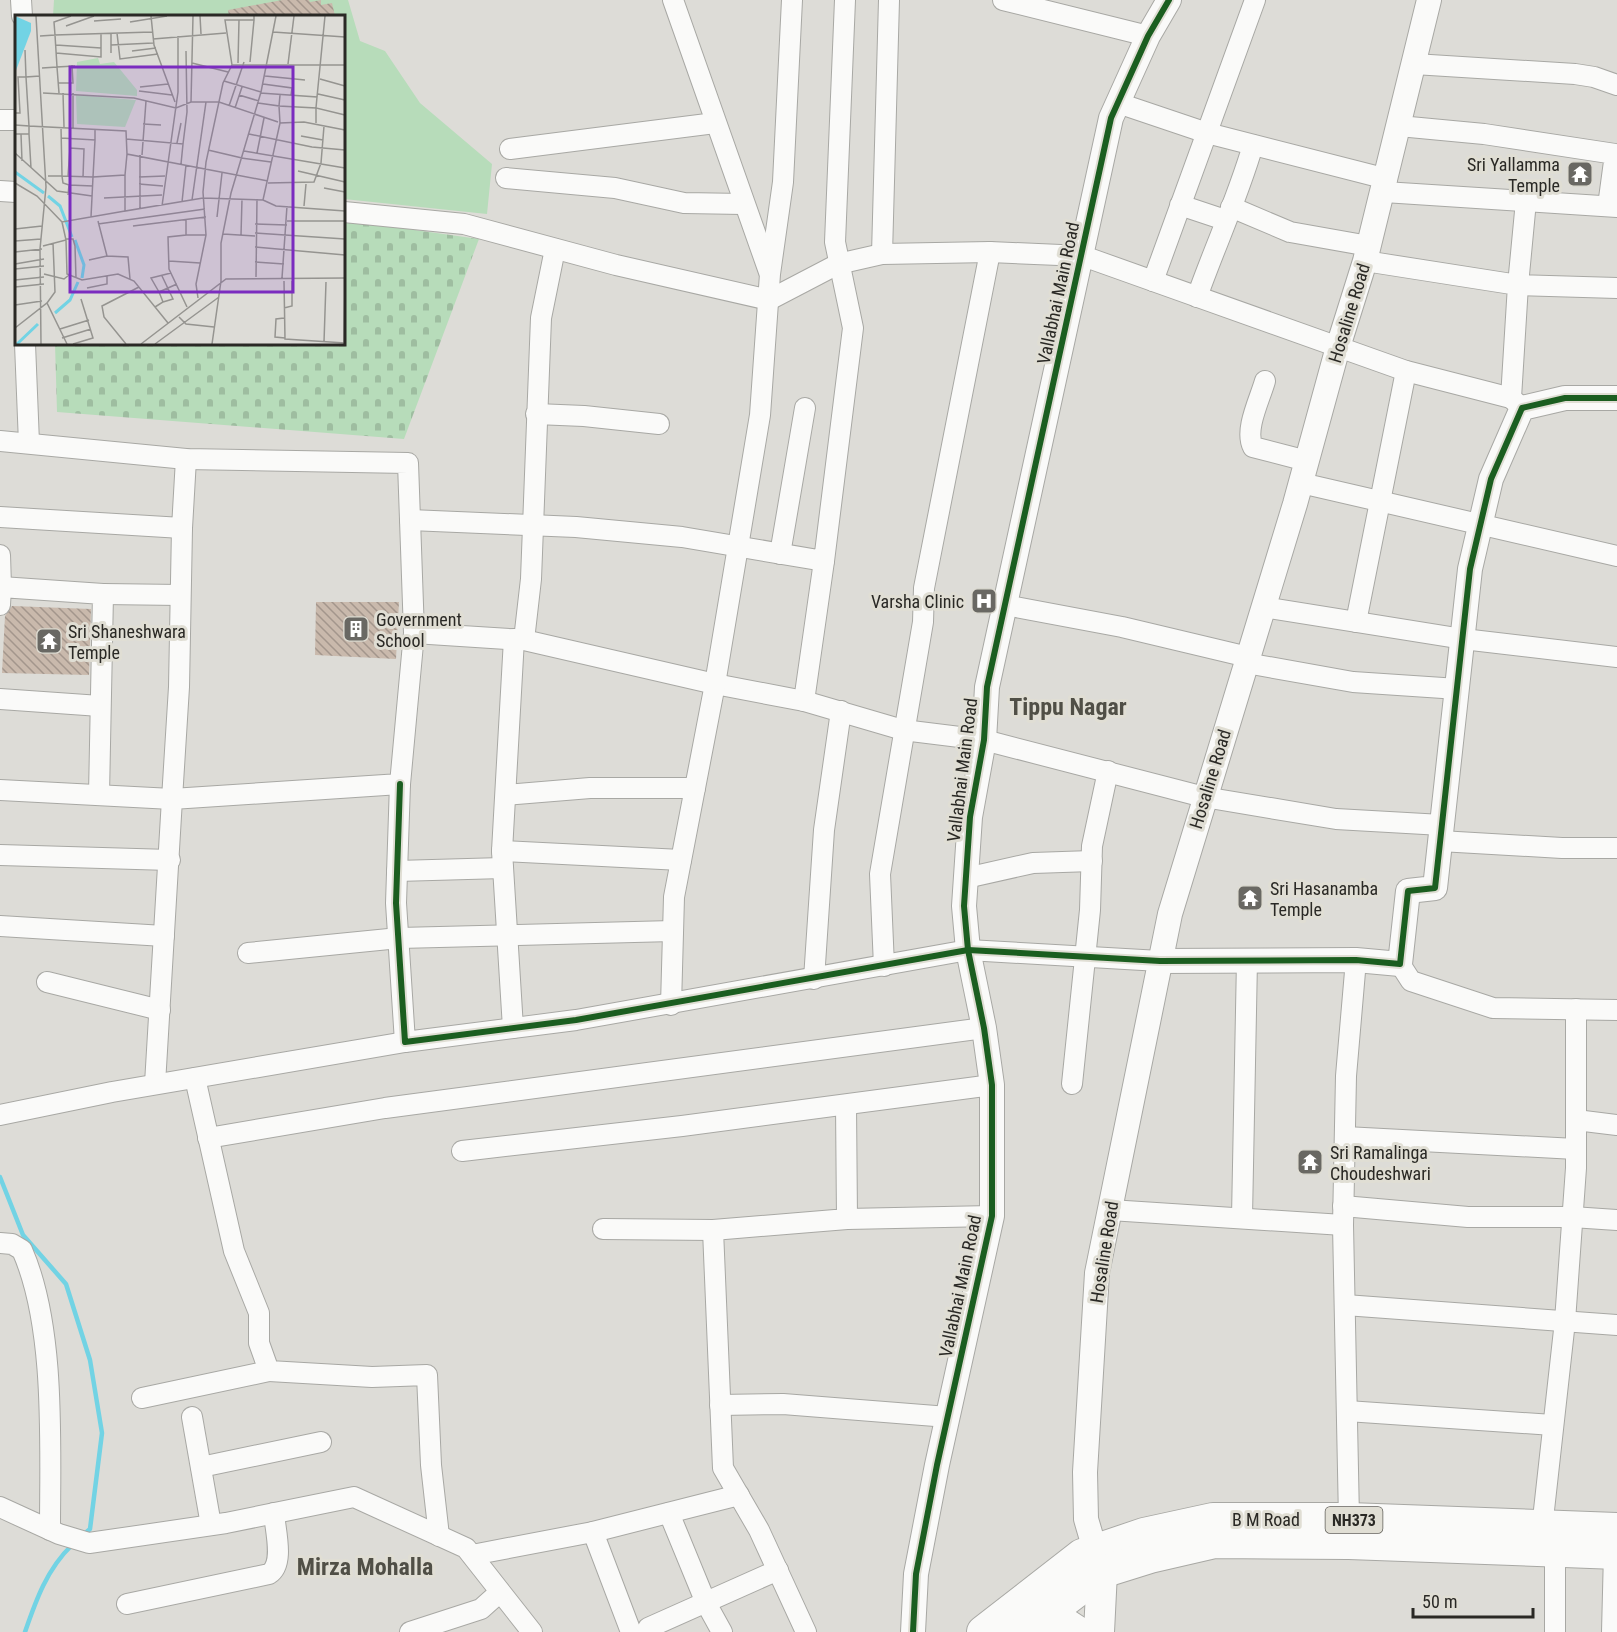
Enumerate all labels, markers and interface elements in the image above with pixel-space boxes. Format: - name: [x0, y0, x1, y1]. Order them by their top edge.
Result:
- inset map: [15, 15, 345, 345]
- place label: Sri Yallamma Temple: [1467, 154, 1560, 196]
- temple icon: Sri Yallamma Temple: [1565, 159, 1595, 189]
- street label: Vallabhai Main Road: [1033, 220, 1083, 366]
- street label: Hosaline Road: [1324, 261, 1374, 365]
- hospital icon: Varsha Clinic: [969, 586, 999, 616]
- place label: Varsha Clinic: [871, 591, 964, 612]
- place label: Government School: [376, 609, 462, 651]
- building icon: Government School: [341, 614, 371, 644]
- place label: Sri Shaneshwara Temple: [68, 621, 186, 663]
- temple icon: Sri Shaneshwara Temple: [34, 626, 64, 656]
- district label: Tippu Nagar: [1009, 693, 1127, 721]
- street label: Vallabhai Main Road: [943, 697, 981, 843]
- street label: Hosaline Road: [1185, 727, 1235, 831]
- place label: Sri Hasanamba Temple: [1270, 878, 1378, 920]
- temple icon: Sri Hasanamba Temple: [1235, 883, 1265, 913]
- place label: Sri Ramalinga Choudeshwari: [1330, 1142, 1431, 1184]
- temple icon: Sri Ramalinga Choudeshwari: [1295, 1147, 1325, 1177]
- street label: Hosaline Road: [1086, 1200, 1122, 1304]
- street label: Vallabhai Main Road: [935, 1213, 985, 1359]
- road number: NH373: [1326, 1507, 1382, 1533]
- street label: B M Road: [1232, 1509, 1300, 1530]
- district label: Mirza Mohalla: [297, 1553, 433, 1581]
- scale bar: [1413, 1581, 1533, 1619]
- text: 50 m: [1422, 1591, 1457, 1612]

